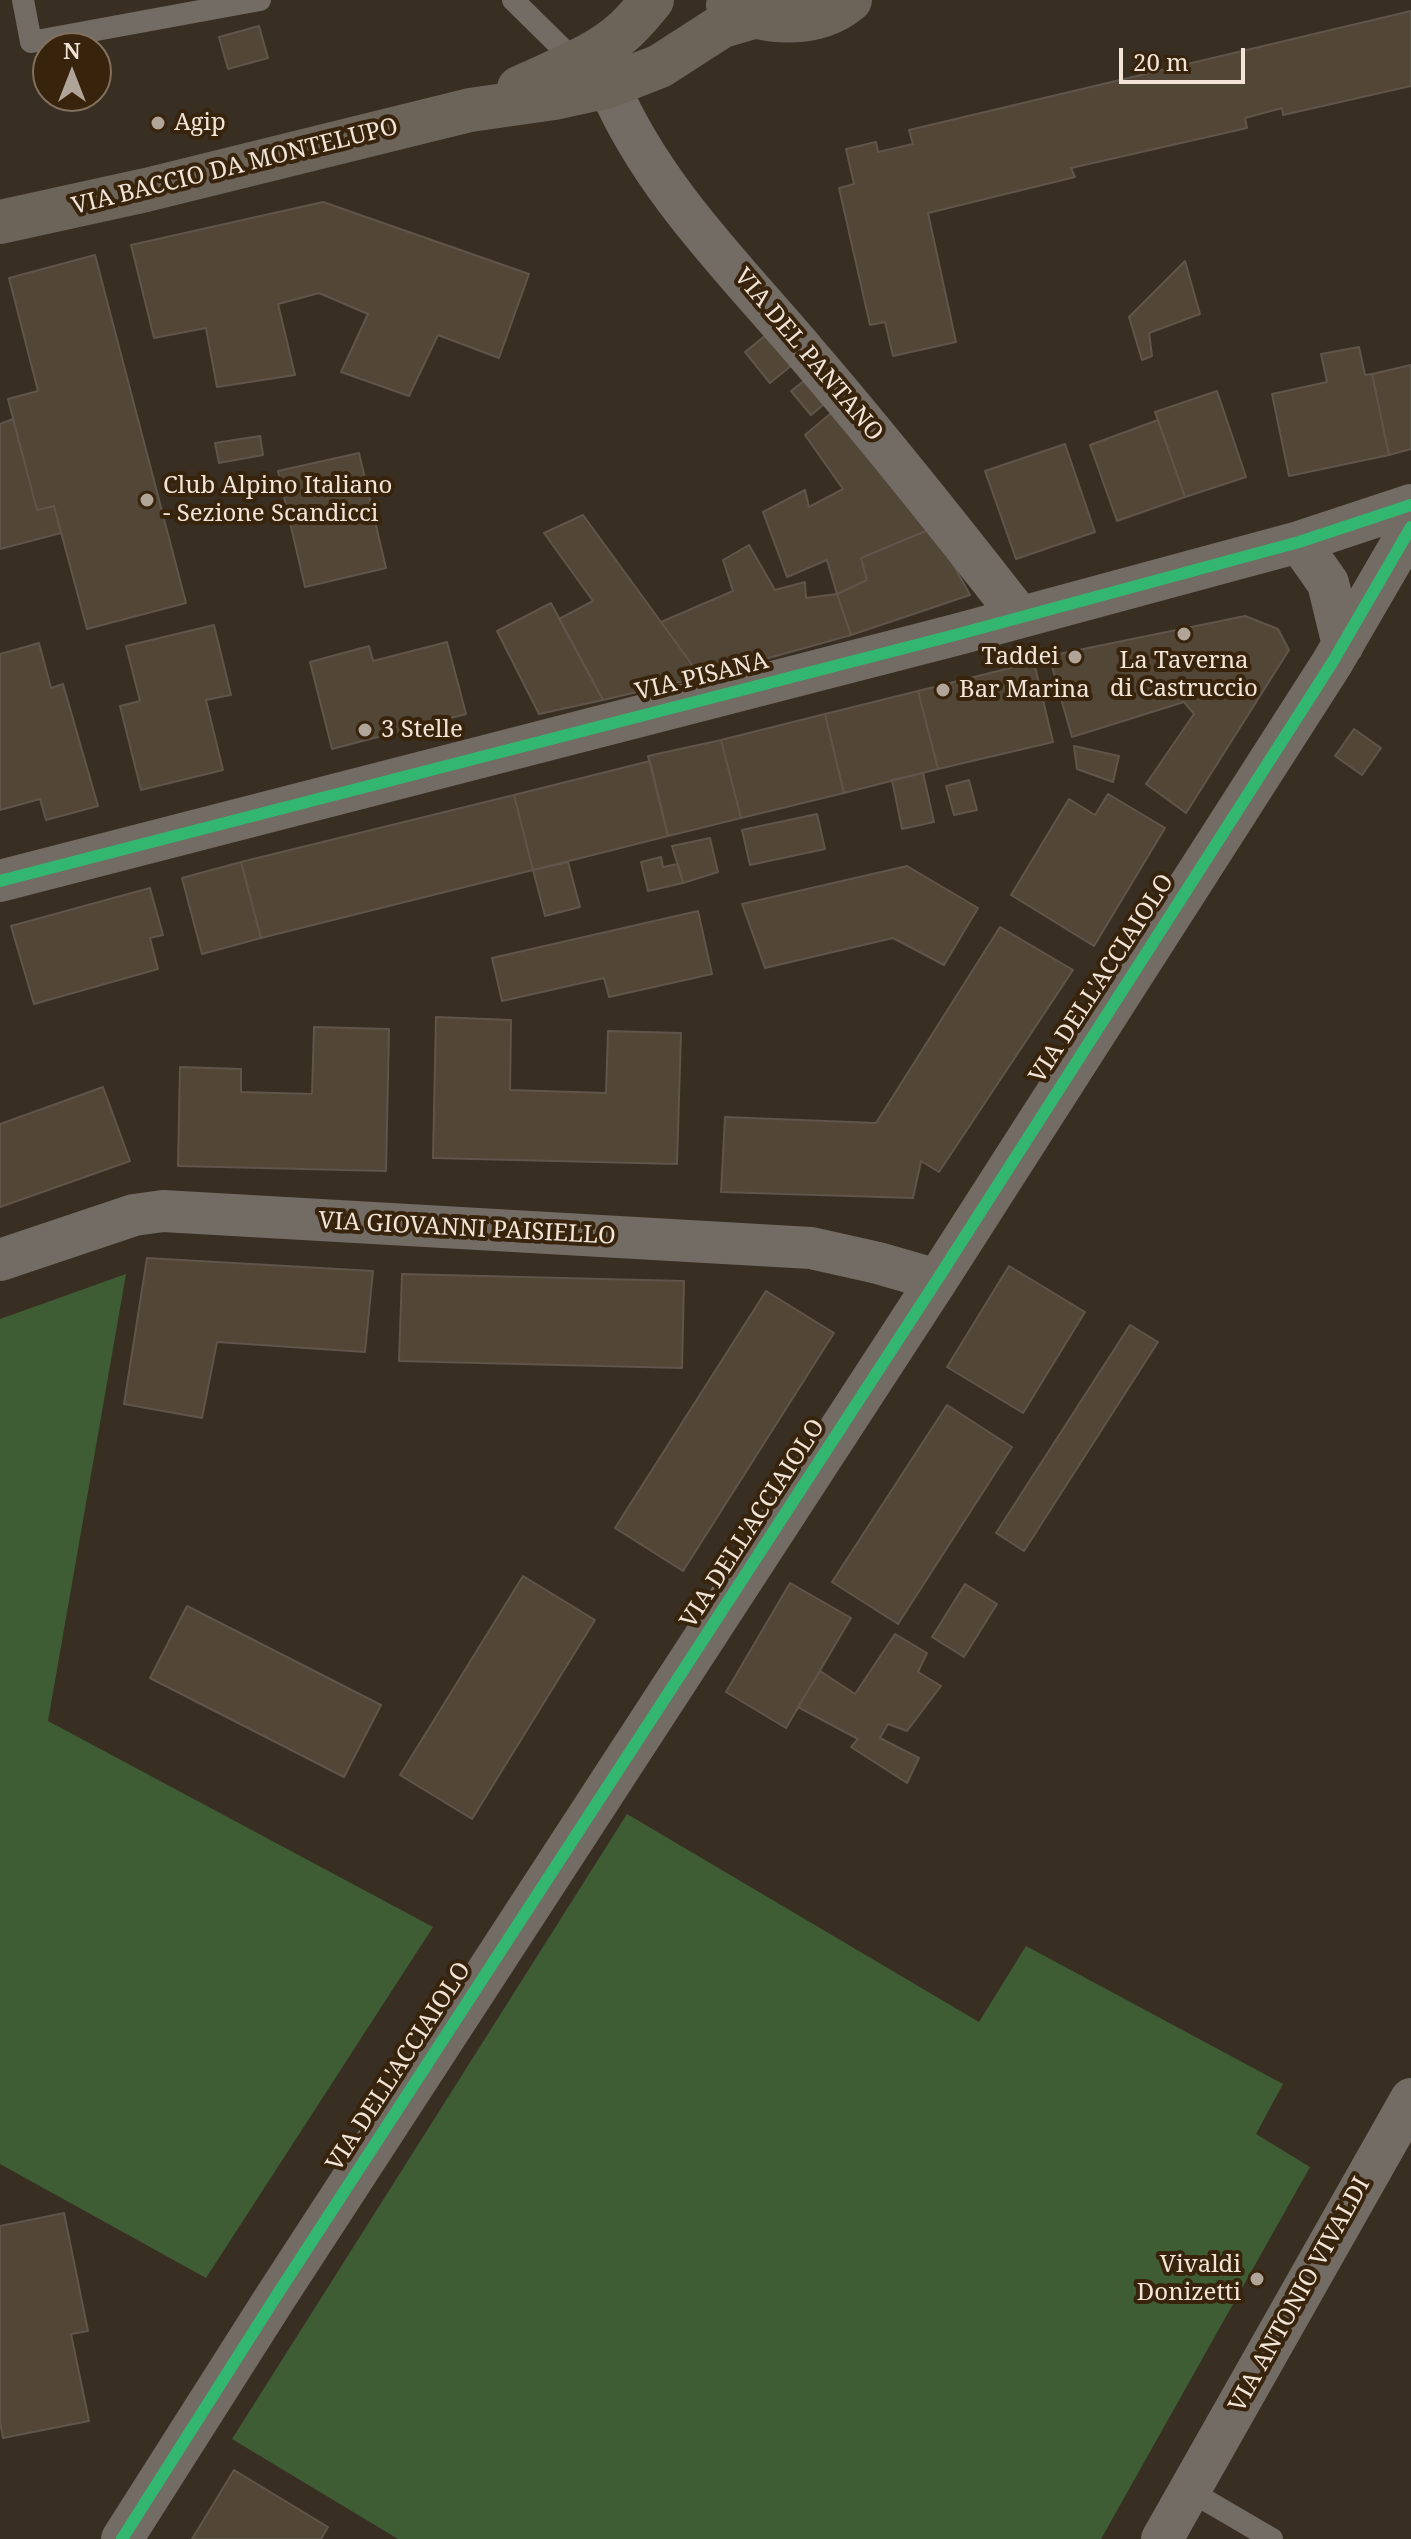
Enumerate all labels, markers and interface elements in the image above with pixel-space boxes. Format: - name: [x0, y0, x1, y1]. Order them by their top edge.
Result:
- north arrow: [32, 32, 112, 112]
- scale bar: [1123, 32, 1249, 82]
- text: N: [63, 35, 81, 65]
- text: 20 m: [1133, 45, 1189, 78]
- place label: Agip: [174, 109, 226, 137]
- street label: VIA BACCIO DA MONTELUPO: [69, 113, 401, 221]
- marker: Agip: [149, 114, 167, 132]
- street label: VIA DEL PANTANO: [727, 263, 889, 447]
- place label: Club Alpino Italiano - Sezione Scandicci: [163, 472, 392, 528]
- marker: Club Alpino Italiano - Sezione Scandicci: [138, 491, 156, 509]
- marker: La Taverna di Castruccio: [1175, 625, 1193, 643]
- place label: Taddei: [982, 643, 1059, 671]
- street label: VIA PISANA: [632, 647, 772, 707]
- place label: La Taverna di Castruccio: [1110, 647, 1258, 703]
- marker: Taddei: [1066, 648, 1084, 666]
- place label: Bar Marina: [959, 676, 1090, 704]
- marker: Bar Marina: [934, 681, 952, 699]
- place label: 3 Stelle: [381, 716, 463, 744]
- marker: 3 Stelle: [356, 721, 374, 739]
- street label: VIA DELL'ACCIAIOLO: [1024, 869, 1180, 1089]
- street label: VIA GIOVANNI PAISIELLO: [318, 1207, 616, 1251]
- street label: VIA DELL'ACCIAIOLO: [675, 1414, 831, 1634]
- street label: VIA DELL'ACCIAIOLO: [321, 1957, 477, 2177]
- street label: VIA ANTONIO VIVALDI: [1223, 2173, 1377, 2417]
- place label: Vivaldi Donizetti: [1137, 2251, 1241, 2307]
- marker: Vivaldi Donizetti: [1248, 2270, 1266, 2288]

